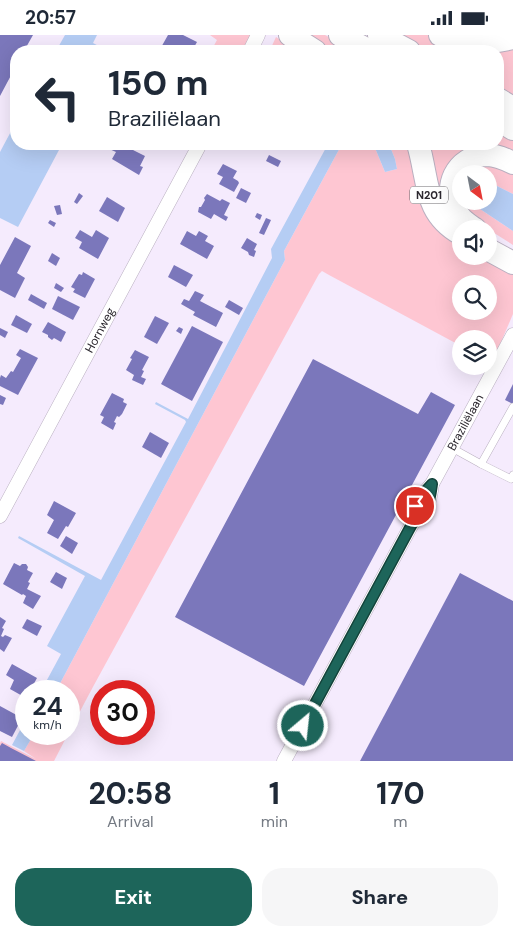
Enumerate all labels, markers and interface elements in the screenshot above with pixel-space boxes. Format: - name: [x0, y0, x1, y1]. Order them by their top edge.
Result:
- text: 20:57: [25, 5, 76, 30]
- text: 150 m: [108, 60, 208, 106]
- icon: left: [25, 65, 90, 130]
- text: Braziliëlaan: [108, 104, 221, 133]
- north arrow: [452, 165, 498, 210]
- map controls: [452, 165, 497, 375]
- road number: N201: [410, 187, 448, 203]
- button: sound: [452, 220, 497, 265]
- button: search: [452, 275, 497, 320]
- street label: Hornweg: [81, 304, 119, 356]
- button: layers: [452, 330, 497, 375]
- street label: Braziliëlaan: [444, 391, 487, 453]
- pin: [394, 485, 436, 527]
- icon: arrive: [401, 492, 429, 520]
- speed limit sign: 30: [90, 680, 155, 745]
- text: 24: [32, 690, 63, 723]
- position arrow: [276, 699, 328, 751]
- text: km/h: [33, 717, 62, 733]
- text: 20:58: [88, 774, 172, 813]
- text: 1: [269, 774, 280, 813]
- text: 170: [376, 774, 425, 813]
- text: Arrival: [107, 811, 154, 832]
- text: min: [261, 811, 288, 832]
- text: m: [393, 811, 408, 832]
- button: Exit: [15, 868, 252, 926]
- button: Share: [262, 868, 498, 926]

